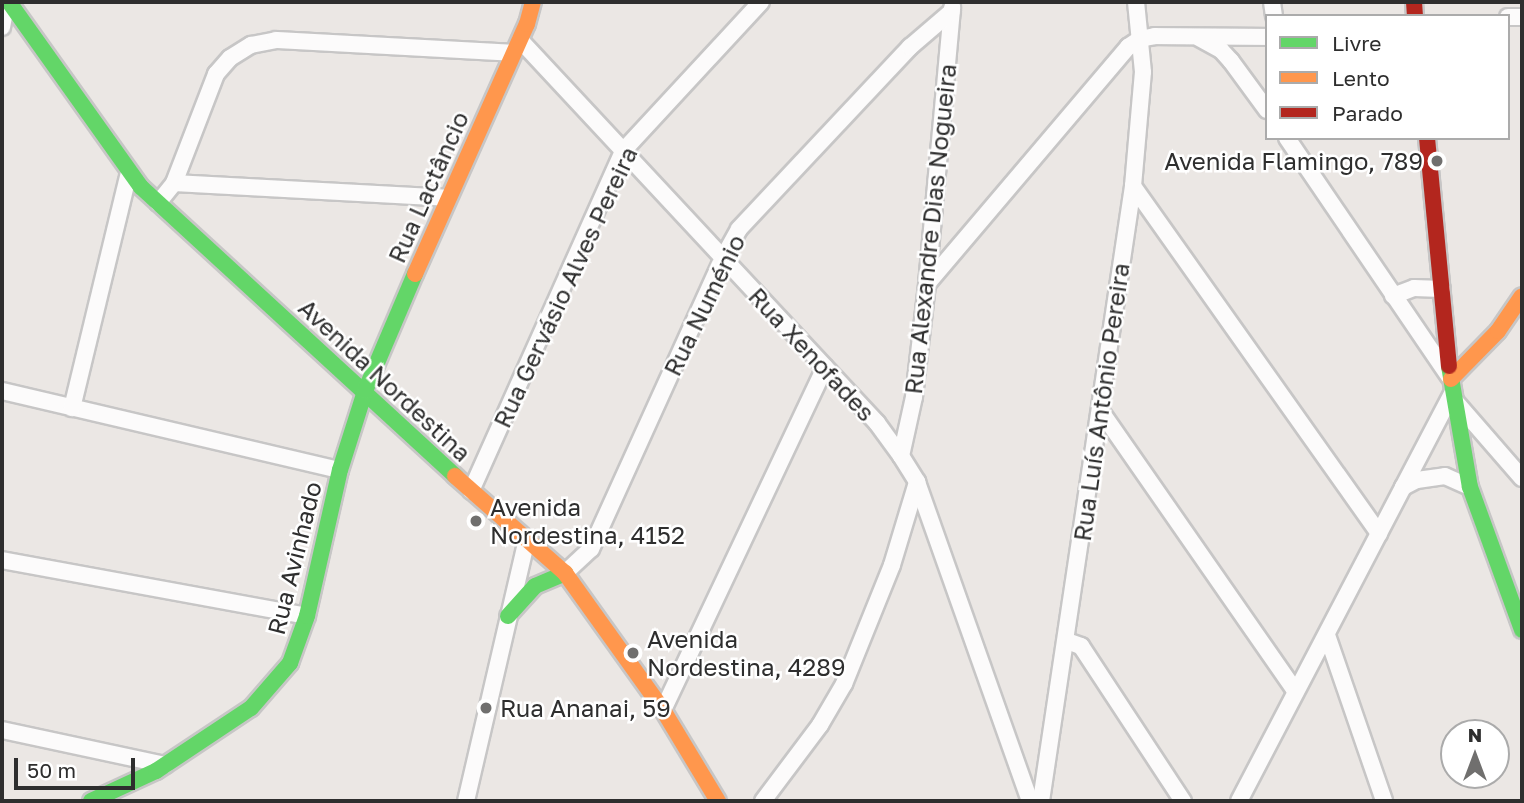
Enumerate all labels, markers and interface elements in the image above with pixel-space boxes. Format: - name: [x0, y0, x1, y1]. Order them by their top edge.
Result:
- legend: [1265, 14, 1510, 140]
- text: Livre: [1332, 30, 1382, 56]
- street label: Rua Alexandre Dias Nogueira: [898, 62, 962, 396]
- text: Lento: [1332, 65, 1390, 91]
- text: Parado: [1332, 100, 1403, 126]
- street label: Rua Lactâncio: [382, 107, 474, 267]
- street label: Rua Gervásio Alves Pereira: [487, 142, 643, 432]
- place label: Avenida Flamingo, 789: [1164, 147, 1423, 175]
- marker: Avenida Flamingo, 789: [1429, 153, 1445, 169]
- street label: Rua Numénio: [657, 230, 751, 380]
- street label: Rua Luís Antônio Pereira: [1067, 261, 1135, 543]
- street label: Rua Xenofades: [743, 282, 881, 426]
- street label: Avenida Nordestina: [293, 293, 477, 467]
- street label: Rua Avinhado: [261, 479, 327, 637]
- place label: Avenida Nordestina, 4152: [490, 493, 685, 549]
- marker: Avenida Nordestina, 4152: [468, 513, 484, 529]
- place label: Avenida Nordestina, 4289: [647, 625, 845, 681]
- marker: Avenida Nordestina, 4289: [625, 645, 641, 661]
- place label: Rua Ananai, 59: [500, 694, 671, 722]
- marker: Rua Ananai, 59: [478, 700, 494, 716]
- north arrow: [1440, 719, 1510, 789]
- text: N: [1468, 723, 1482, 746]
- scale bar: [18, 744, 138, 788]
- text: 50 m: [27, 757, 76, 783]

